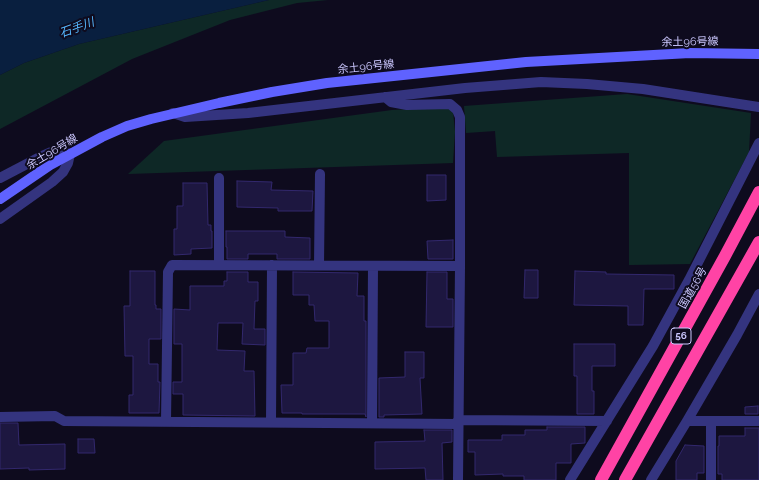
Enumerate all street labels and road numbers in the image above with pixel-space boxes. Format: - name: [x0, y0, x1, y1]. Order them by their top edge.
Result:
- street label: 余土96号線: [661, 35, 719, 49]
- street label: 余土96号線: [337, 57, 395, 77]
- street label: 余土96号線: [24, 132, 80, 172]
- street label: 国道56号: [676, 265, 710, 311]
- road number: 56: [671, 328, 691, 344]

